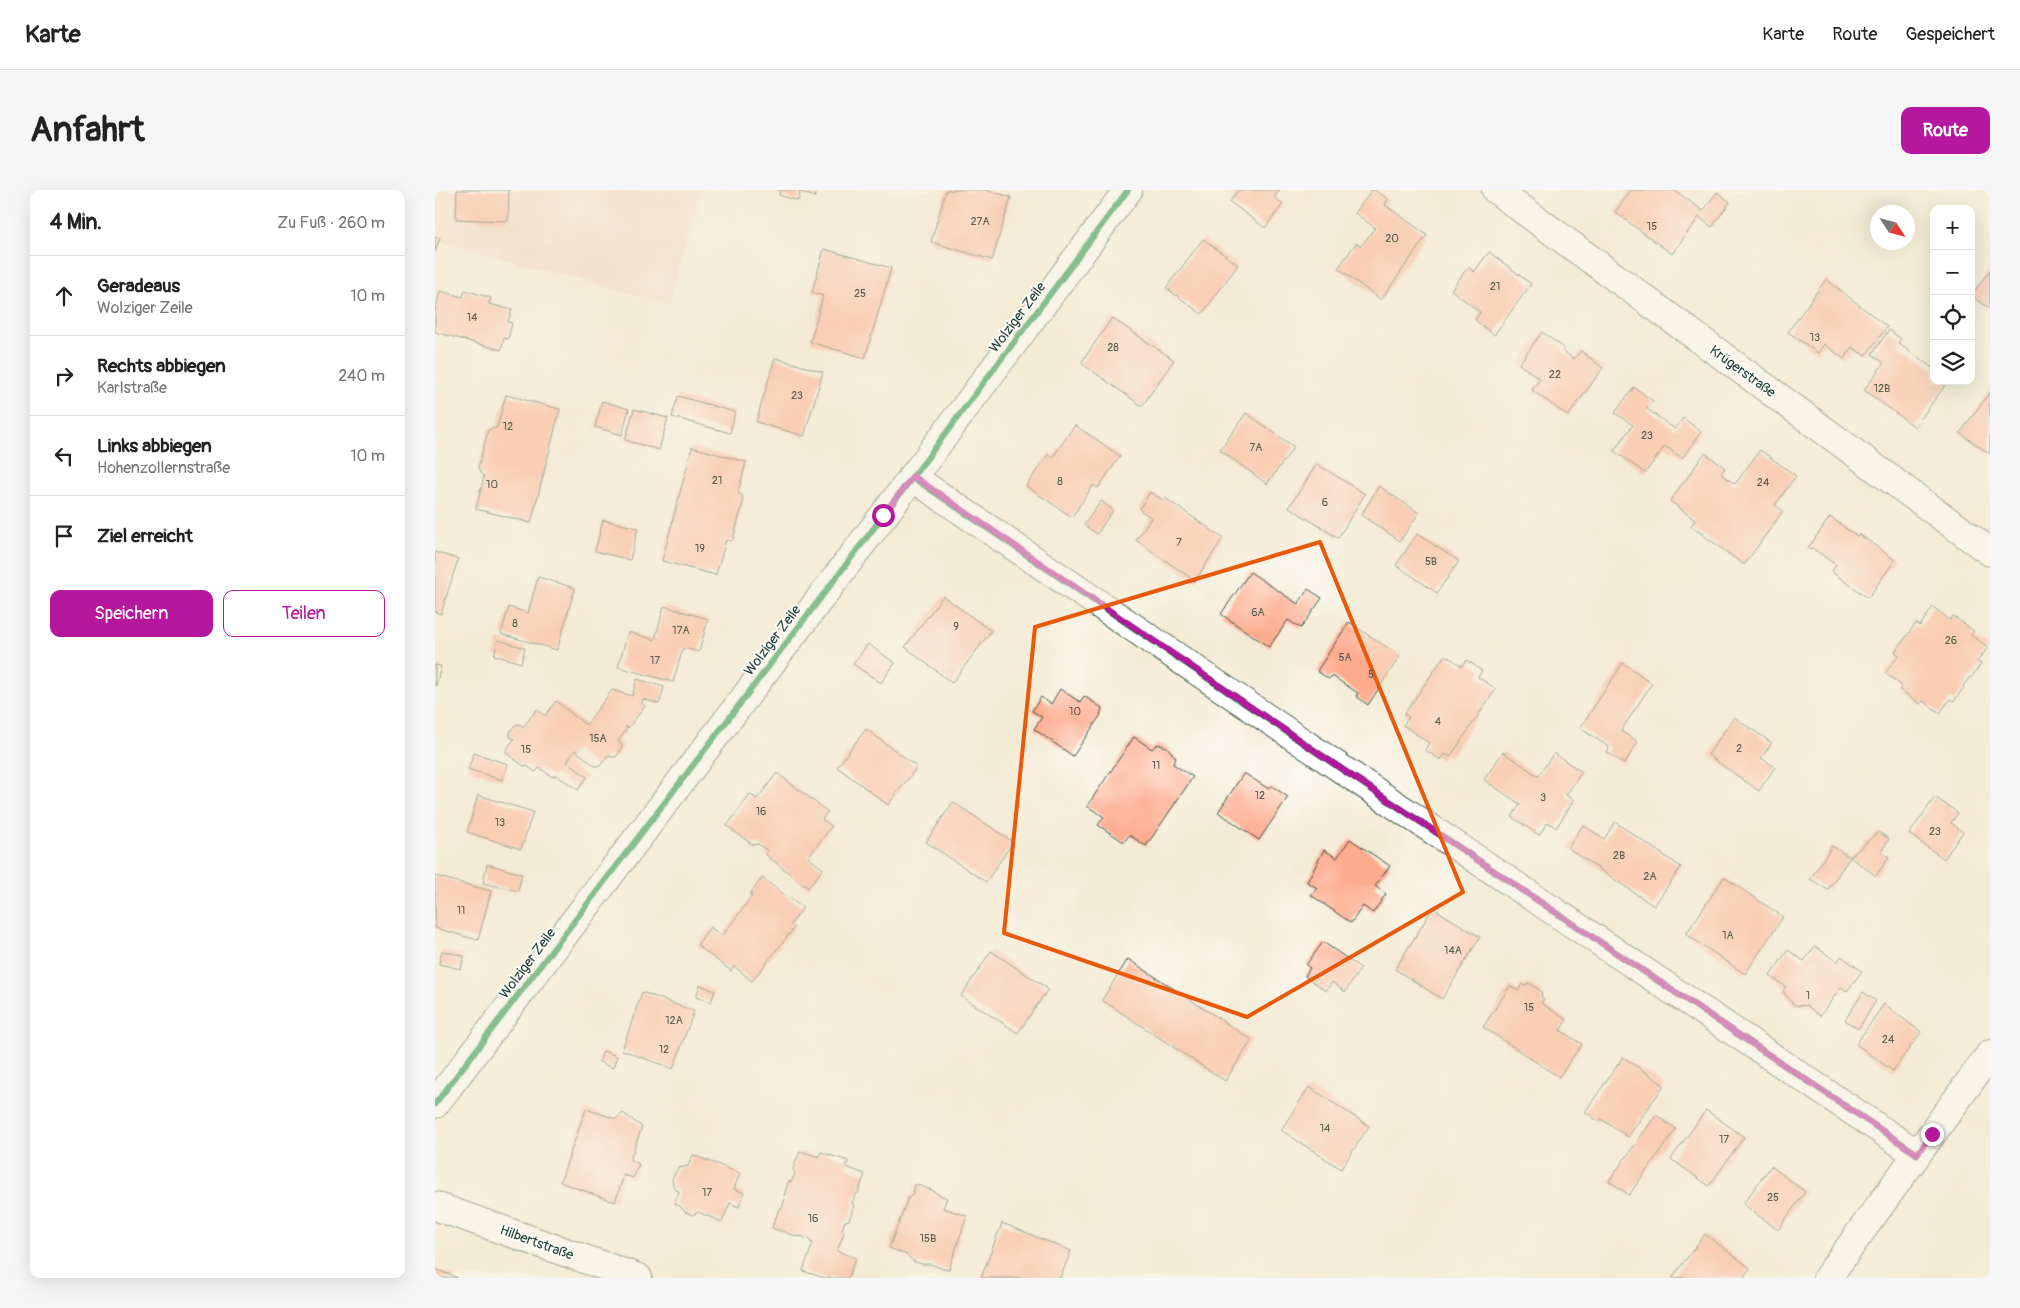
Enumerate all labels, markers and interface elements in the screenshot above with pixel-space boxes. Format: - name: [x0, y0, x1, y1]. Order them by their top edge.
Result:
- text: Karte: [25, 20, 81, 49]
- text: Karte: [1762, 23, 1804, 46]
- text: Route: [1832, 23, 1877, 46]
- text: Gespeichert: [1905, 23, 1995, 46]
- button: Route: [1901, 107, 1990, 154]
- text: Anfahrt: [30, 108, 145, 152]
- north arrow: [1870, 205, 1915, 250]
- map controls: [1930, 205, 1975, 385]
- button: +: [1930, 205, 1975, 250]
- text: 4 Min.: [50, 209, 102, 236]
- text: Zu Fuß · 260 m: [277, 213, 385, 233]
- house number: 27A: [970, 215, 990, 228]
- house number: 15: [1647, 220, 1657, 233]
- house number: 20: [1385, 232, 1399, 245]
- button: −: [1930, 250, 1975, 295]
- text: Geradeaus: [97, 274, 180, 298]
- street label: Wolziger Zeile: [985, 279, 1049, 356]
- house number: 21: [1490, 280, 1500, 293]
- icon: ahead: [50, 282, 78, 310]
- text: 10 m: [350, 286, 385, 306]
- house number: 25: [854, 287, 866, 300]
- button: locate: [1930, 295, 1975, 340]
- text: Wolziger Zeile: [97, 298, 193, 318]
- house number: 14: [467, 311, 478, 324]
- house number: 13: [1810, 331, 1820, 344]
- button: layers: [1930, 340, 1975, 385]
- house number: 28: [1107, 341, 1119, 354]
- street label: Krügerstraße: [1706, 342, 1779, 401]
- text: Rechts abbiegen: [97, 354, 226, 378]
- icon: right: [50, 362, 78, 390]
- text: 240 m: [338, 366, 385, 386]
- house number: 22: [1549, 368, 1561, 381]
- text: Karlstraße: [97, 378, 167, 398]
- house number: 12B: [1874, 382, 1890, 395]
- house number: 23: [791, 389, 803, 402]
- house number: 12: [503, 420, 513, 433]
- house number: 23: [1641, 429, 1653, 442]
- text: Links abbiegen: [97, 434, 212, 458]
- house number: 7A: [1250, 441, 1262, 454]
- icon: left: [50, 442, 78, 470]
- text: 10 m: [350, 446, 385, 466]
- text: Hohenzollernstraße: [97, 458, 230, 478]
- house number: 21: [712, 474, 722, 487]
- house number: 8: [1057, 475, 1063, 488]
- house number: 24: [1757, 476, 1770, 489]
- house number: 10: [486, 478, 498, 491]
- house number: 6: [1322, 496, 1328, 509]
- route start: [872, 504, 895, 527]
- icon: arrive: [50, 522, 78, 550]
- text: Ziel erreicht: [97, 524, 193, 548]
- house number: 7: [1176, 536, 1182, 549]
- house number: 19: [695, 542, 705, 555]
- house number: 5B: [1425, 555, 1437, 568]
- button: Speichern: [50, 590, 213, 637]
- button: Teilen: [223, 590, 385, 637]
- street label: Wolziger Zeile: [740, 602, 804, 679]
- house number: 6A: [1251, 606, 1265, 619]
- house number: 8: [512, 617, 518, 630]
- house number: 9: [953, 620, 959, 633]
- house number: 17A: [672, 624, 690, 637]
- house number: 26: [1945, 634, 1957, 647]
- house number: 5A: [1338, 651, 1352, 664]
- house number: 17: [650, 654, 660, 667]
- house number: 5: [1368, 668, 1374, 681]
- house number: 10: [1069, 705, 1081, 718]
- house number: 4: [1435, 715, 1442, 728]
- house number: 15A: [589, 732, 607, 745]
- house number: 2: [1736, 742, 1742, 755]
- house number: 15: [521, 743, 531, 756]
- house number: 11: [1152, 759, 1160, 772]
- house number: 12: [1255, 789, 1265, 802]
- house number: 3: [1540, 791, 1546, 804]
- house number: 16: [756, 805, 766, 818]
- house number: 13: [495, 816, 505, 829]
- house number: 23: [1929, 825, 1941, 838]
- house number: 2B: [1613, 849, 1625, 862]
- house number: 2A: [1643, 870, 1657, 883]
- house number: 11: [457, 904, 465, 917]
- street label: Wolziger Zeile: [495, 925, 559, 1002]
- house number: 1A: [1722, 929, 1734, 942]
- house number: 14A: [1444, 944, 1462, 957]
- house number: 1: [1806, 989, 1810, 1002]
- house number: 15: [1524, 1001, 1534, 1014]
- house number: 12A: [665, 1014, 683, 1027]
- house number: 24: [1882, 1033, 1895, 1046]
- house number: 12: [659, 1043, 669, 1056]
- house number: 14: [1320, 1122, 1331, 1135]
- route end: [1921, 1123, 1944, 1146]
- house number: 17: [1719, 1133, 1729, 1146]
- house number: 17: [702, 1186, 712, 1199]
- house number: 25: [1767, 1191, 1779, 1204]
- house number: 16: [808, 1212, 818, 1225]
- street label: Hilbertstraße: [498, 1221, 576, 1264]
- house number: 15B: [920, 1232, 936, 1245]

